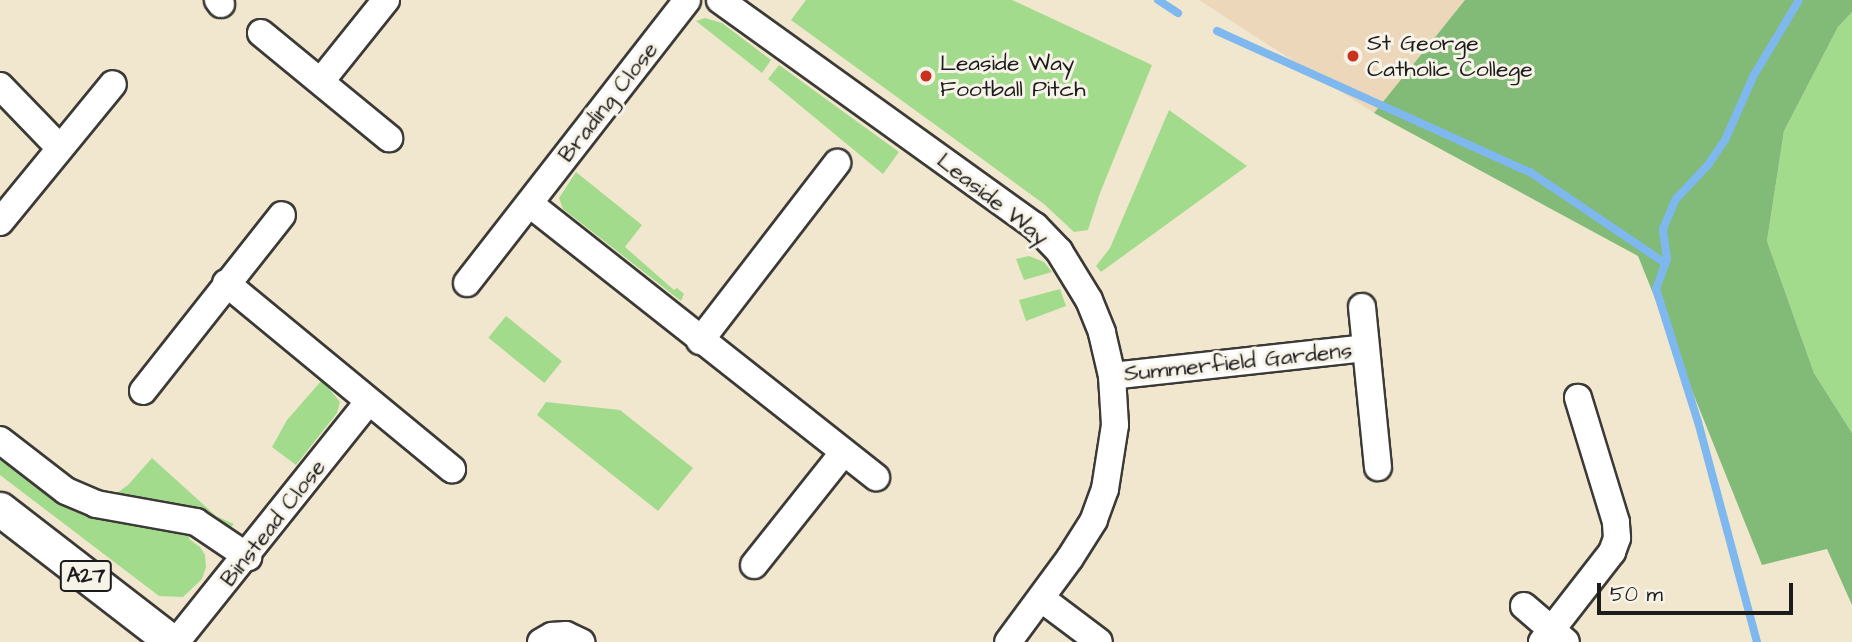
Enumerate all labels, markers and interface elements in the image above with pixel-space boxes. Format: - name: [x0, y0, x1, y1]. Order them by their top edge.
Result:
- place label: St George Catholic College: [1367, 29, 1533, 83]
- street label: Brading Close: [552, 36, 664, 168]
- marker: St George Catholic College: [1345, 48, 1361, 64]
- place label: Leaside Way Football Pitch: [940, 49, 1086, 103]
- marker: Leaside Way Football Pitch: [918, 68, 934, 84]
- street label: Leaside Way: [932, 147, 1054, 251]
- street label: Summerfield Gardens: [1123, 336, 1353, 388]
- street label: Binstead Close: [215, 454, 331, 592]
- road number: A27: [60, 558, 112, 594]
- scale bar: [1600, 568, 1796, 612]
- text: 50 m: [1610, 580, 1663, 609]

